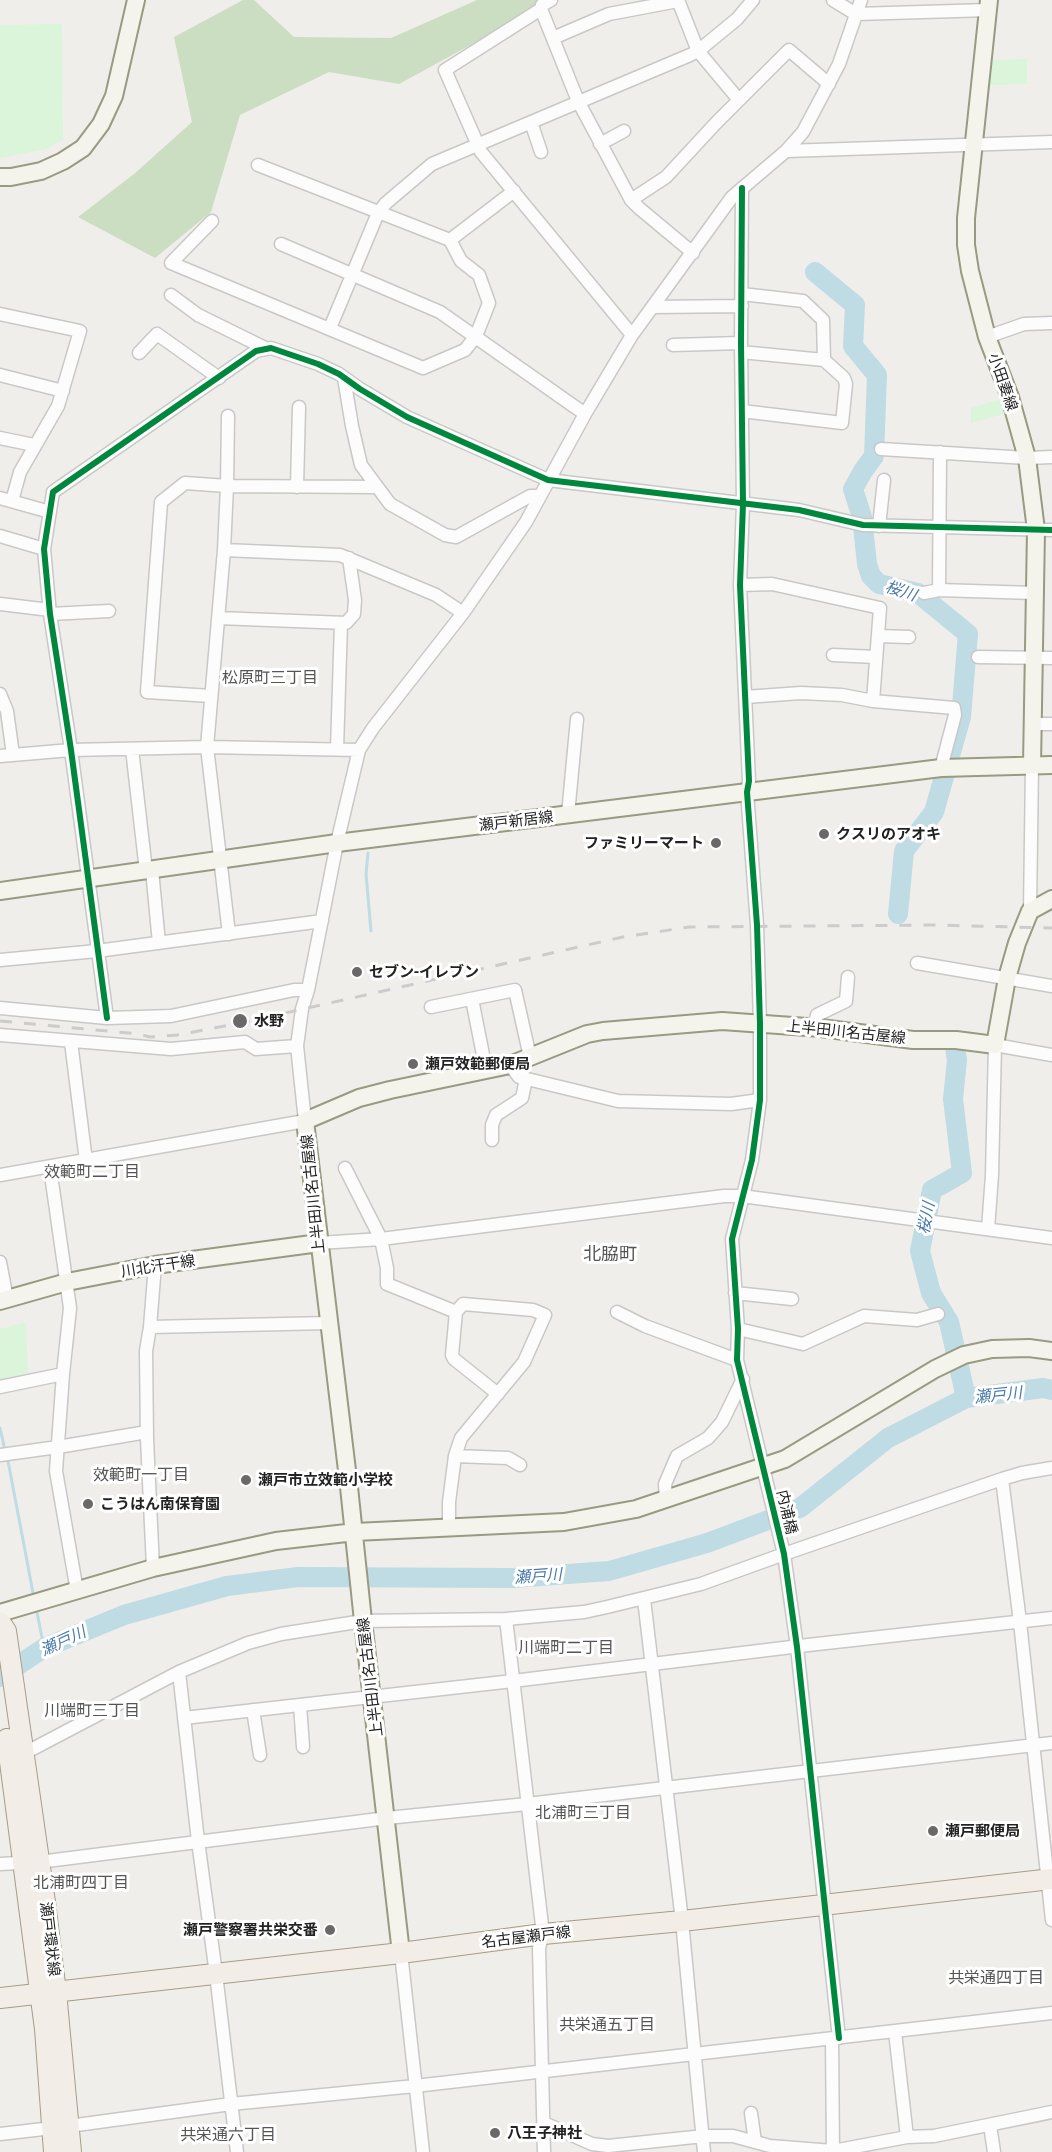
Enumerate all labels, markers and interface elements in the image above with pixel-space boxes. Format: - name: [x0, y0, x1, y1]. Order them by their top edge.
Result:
- street label: 小田妻線: [985, 351, 1021, 413]
- water label: 桜川: [883, 577, 919, 605]
- district label: 松原町三丁目: [222, 668, 318, 688]
- street label: 瀬戸新居線: [478, 807, 554, 835]
- place label: クスリのアオキ: [836, 825, 941, 843]
- marker: クスリのアオキ: [817, 827, 831, 841]
- place label: ファミリーマート: [584, 834, 704, 852]
- marker: ファミリーマート: [709, 836, 723, 850]
- place label: セブン-イレブン: [369, 963, 479, 981]
- marker: セブン-イレブン: [350, 965, 364, 979]
- marker: 水野: [231, 1012, 249, 1030]
- place label: 水野: [254, 1012, 284, 1030]
- street label: 上半田川名古屋線: [785, 1017, 907, 1047]
- place label: 瀬戸效範郵便局: [425, 1055, 530, 1073]
- marker: 瀬戸效範郵便局: [406, 1057, 420, 1071]
- street label: 上半田川名古屋線: [298, 1133, 328, 1255]
- district label: 效範町二丁目: [44, 1162, 140, 1182]
- water label: 桜川: [914, 1200, 938, 1236]
- district label: 北脇町: [583, 1243, 637, 1265]
- street label: 川北汗干線: [120, 1251, 196, 1281]
- water label: 瀬戸川: [973, 1383, 1023, 1407]
- district label: 效範町一丁目: [93, 1465, 189, 1485]
- place label: 瀬戸市立效範小学校: [258, 1471, 393, 1489]
- marker: 瀬戸市立效範小学校: [239, 1473, 253, 1487]
- street label: 内浦橋: [773, 1488, 801, 1536]
- place label: こうはん南保育園: [100, 1495, 220, 1513]
- marker: こうはん南保育園: [81, 1497, 95, 1511]
- water label: 瀬戸川: [513, 1565, 563, 1587]
- street label: 上半田川名古屋線: [354, 1616, 386, 1738]
- water label: 瀬戸川: [37, 1622, 89, 1660]
- district label: 川端町二丁目: [518, 1638, 614, 1658]
- district label: 川端町三丁目: [44, 1701, 140, 1721]
- district label: 北浦町三丁目: [535, 1803, 631, 1823]
- place label: 瀬戸郵便局: [945, 1822, 1020, 1840]
- marker: 瀬戸郵便局: [926, 1824, 940, 1838]
- district label: 北浦町四丁目: [33, 1873, 129, 1893]
- street label: 瀬戸環状線: [36, 1901, 64, 1977]
- place label: 瀬戸警察署共栄交番: [183, 1921, 318, 1939]
- marker: 瀬戸警察署共栄交番: [323, 1923, 337, 1937]
- street label: 名古屋瀬戸線: [480, 1923, 572, 1951]
- district label: 共栄通四丁目: [948, 1968, 1044, 1988]
- district label: 共栄通五丁目: [559, 2015, 655, 2035]
- place label: 八王子神社: [507, 2124, 582, 2142]
- district label: 共栄通六丁目: [180, 2125, 276, 2145]
- marker: 八王子神社: [488, 2126, 502, 2140]

